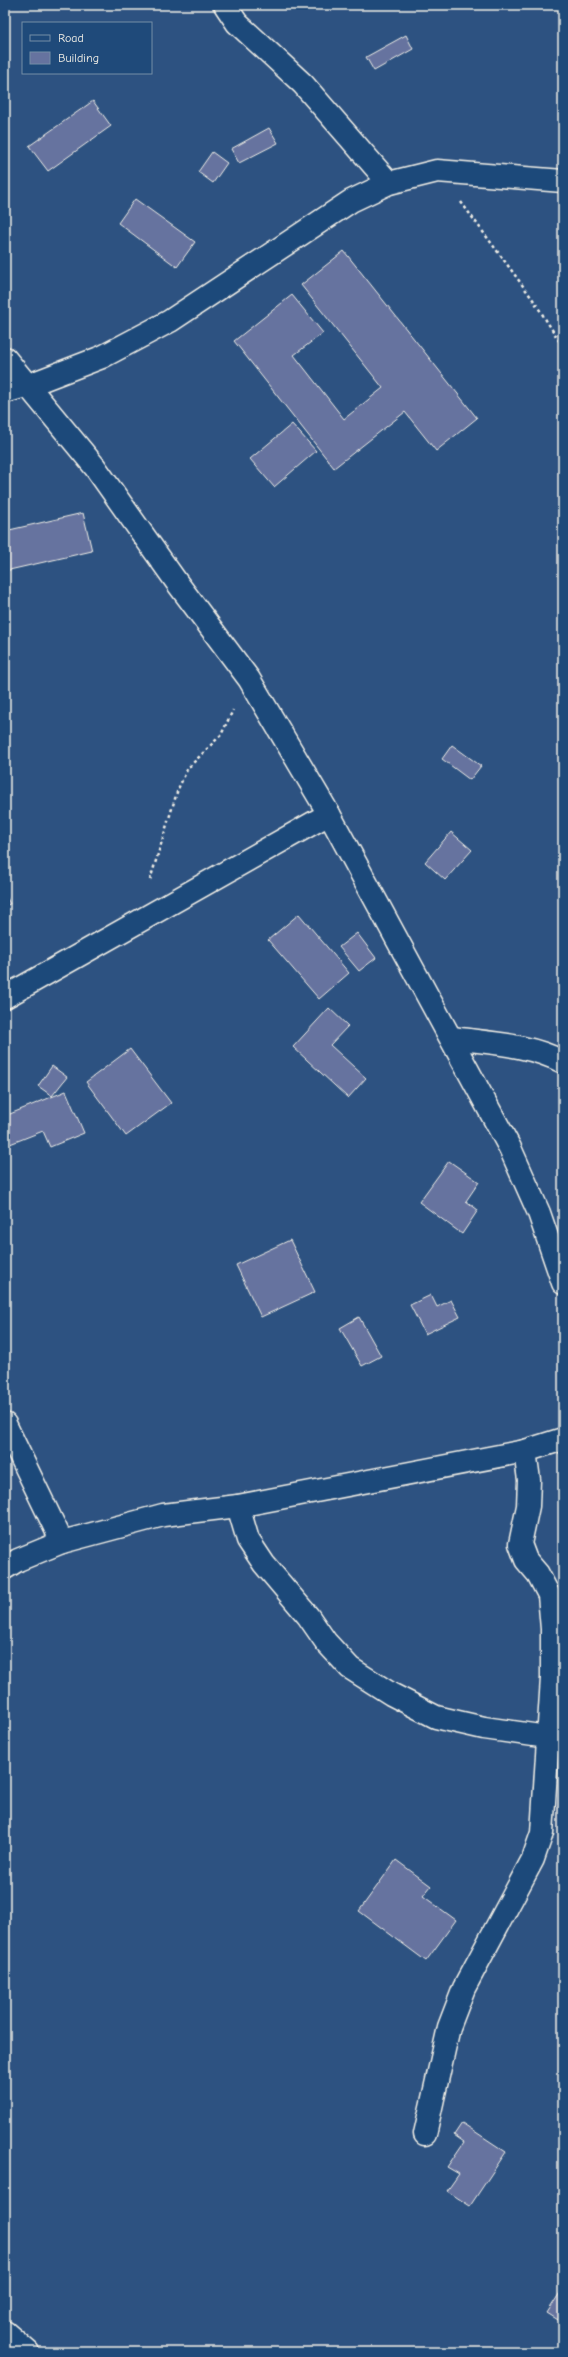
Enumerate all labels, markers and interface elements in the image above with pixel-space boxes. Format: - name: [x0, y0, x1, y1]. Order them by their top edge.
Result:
- legend: [22, 22, 152, 74]
- text: Road: [58, 31, 84, 45]
- text: Building: [58, 51, 99, 65]

